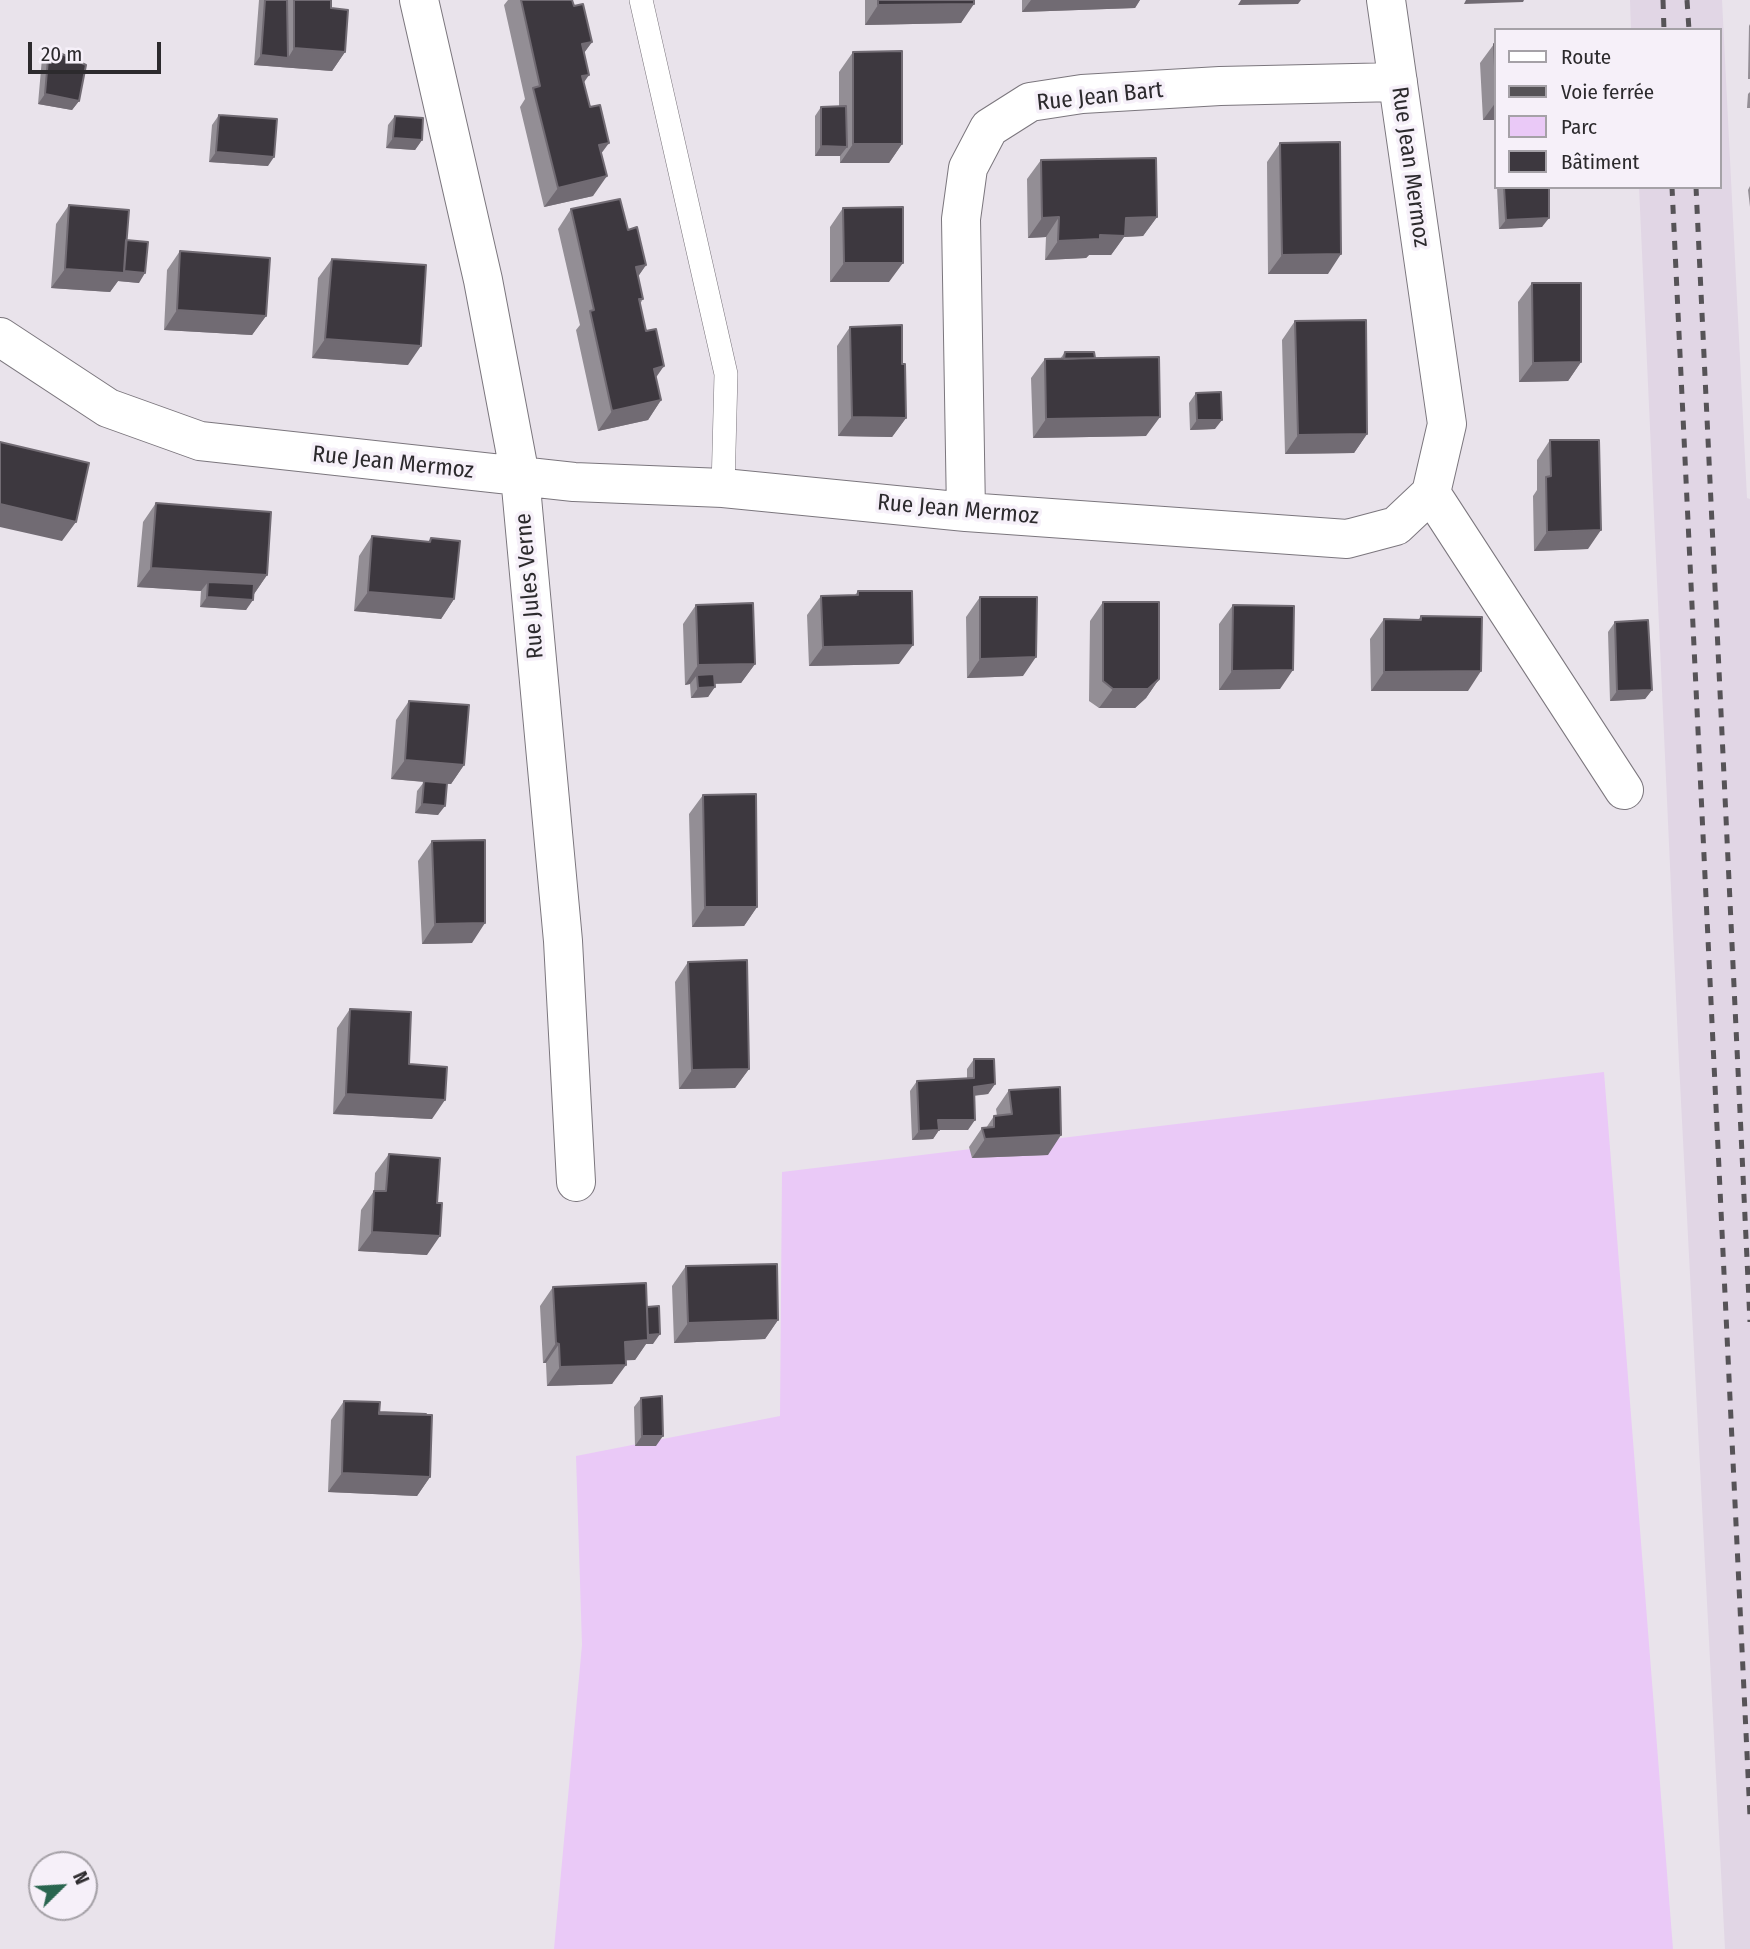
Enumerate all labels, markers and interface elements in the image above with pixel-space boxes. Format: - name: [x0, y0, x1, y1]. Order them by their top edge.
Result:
- scale bar: [32, 28, 164, 72]
- legend: [1494, 28, 1722, 189]
- text: 20 m: [41, 41, 82, 67]
- text: Route: [1561, 44, 1611, 70]
- street label: Rue Jean Bart: [1035, 77, 1165, 117]
- text: Voie ferrée: [1561, 79, 1654, 105]
- street label: Rue Jean Mermoz: [1385, 85, 1435, 249]
- text: Parc: [1561, 114, 1597, 140]
- text: Bâtiment: [1561, 149, 1639, 175]
- street label: Rue Jean Mermoz: [311, 441, 475, 485]
- street label: Rue Jean Mermoz: [876, 489, 1040, 531]
- street label: Rue Jules Verne: [510, 512, 550, 660]
- north arrow: [28, 1851, 98, 1921]
- text: N: [68, 1868, 94, 1888]

